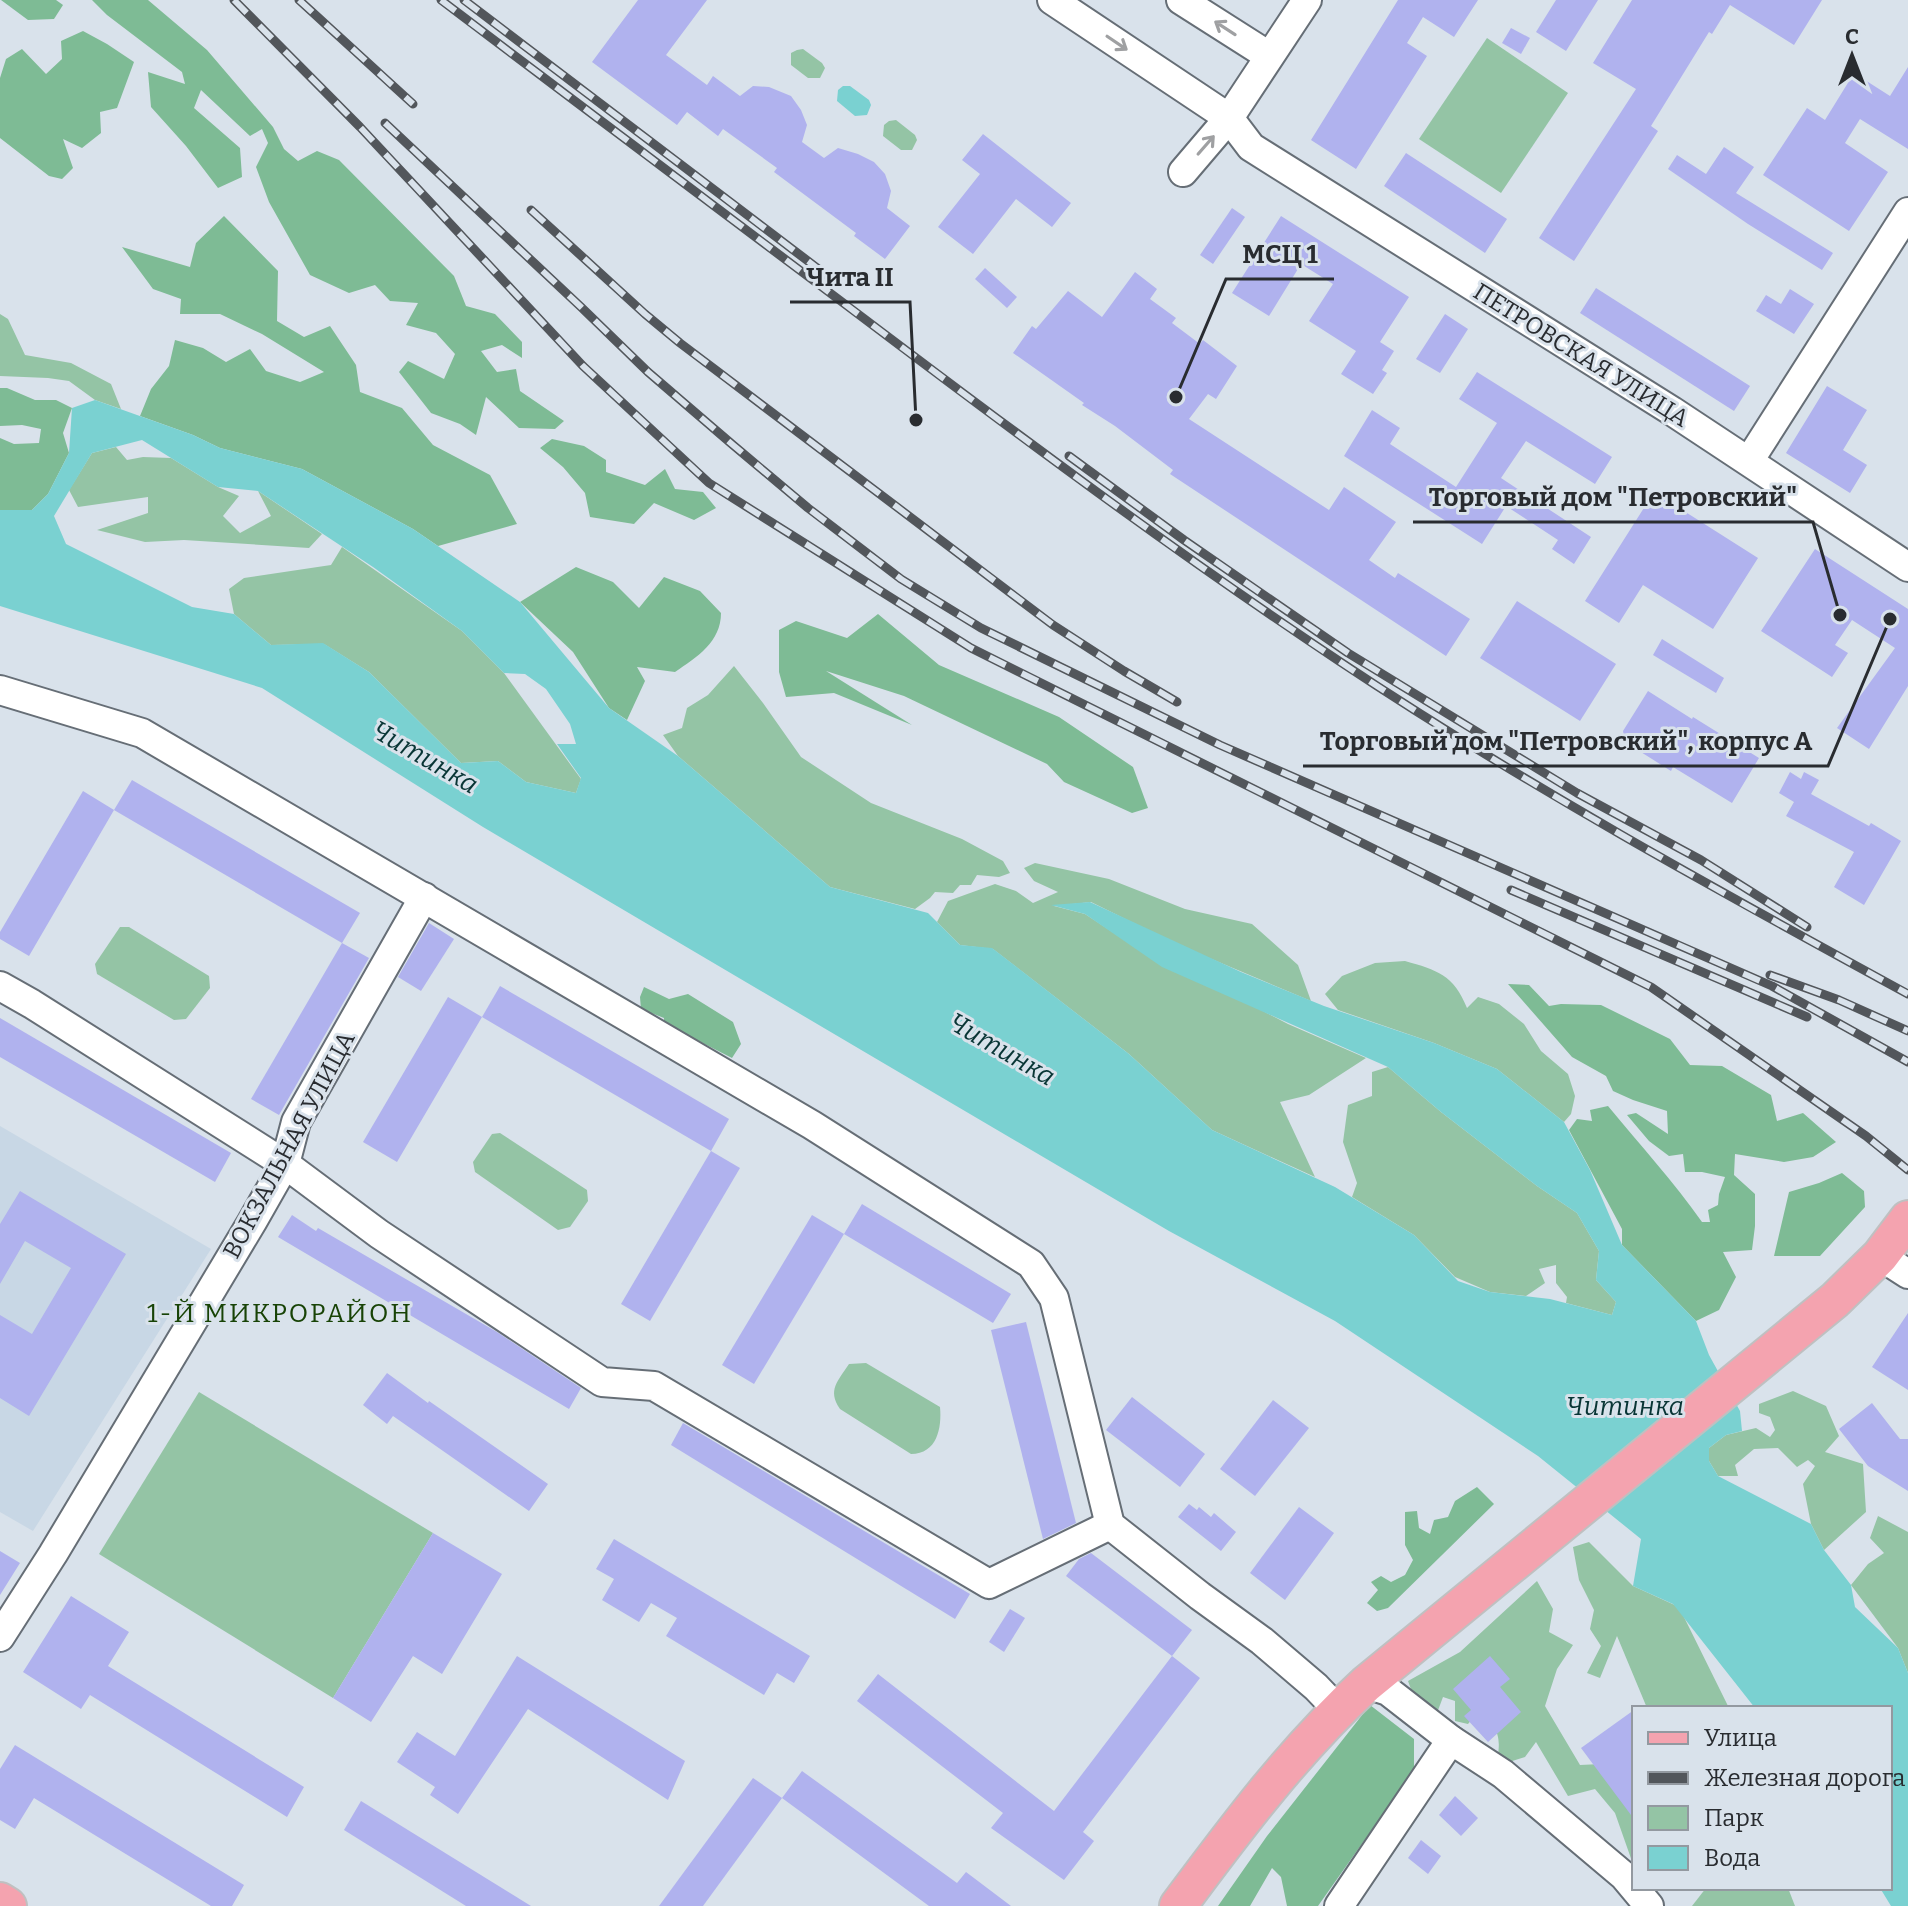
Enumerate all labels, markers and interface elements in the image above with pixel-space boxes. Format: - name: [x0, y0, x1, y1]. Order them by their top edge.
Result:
- north arrow: [1812, 16, 1892, 96]
- one-way arrow: [1214, 20, 1237, 36]
- text: С: [1845, 23, 1859, 50]
- one-way arrow: [1105, 35, 1127, 52]
- one-way arrow: [1197, 135, 1215, 156]
- callout: МСЦ 1: [1226, 229, 1334, 279]
- text: МСЦ 1: [1242, 239, 1319, 270]
- callout: Чита II: [790, 252, 910, 302]
- text: Чита II: [806, 262, 894, 293]
- street label: ПЕТРОВСКАЯ УЛИЦА: [1468, 277, 1694, 433]
- callout: Торговый дом "Петровский": [1413, 472, 1813, 522]
- text: Торговый дом "Петровский": [1429, 482, 1797, 513]
- water label: Читинка: [366, 715, 484, 800]
- callout: Торговый дом "Петровский", корпус А: [1303, 716, 1828, 766]
- text: Торговый дом "Петровский", корпус А: [1320, 726, 1813, 757]
- water label: Читинка: [943, 1007, 1061, 1092]
- street label: ВОКЗАЛЬНАЯ УЛИЦА: [217, 1027, 361, 1263]
- district label: 1-Й МИКРОРАЙОН: [147, 1298, 413, 1329]
- water label: Читинка: [1566, 1391, 1684, 1422]
- legend: [1632, 1706, 1892, 1890]
- text: Улица: [1704, 1724, 1777, 1752]
- text: Железная дорога: [1704, 1764, 1906, 1792]
- text: Парк: [1704, 1804, 1764, 1832]
- text: Вода: [1704, 1844, 1760, 1872]

